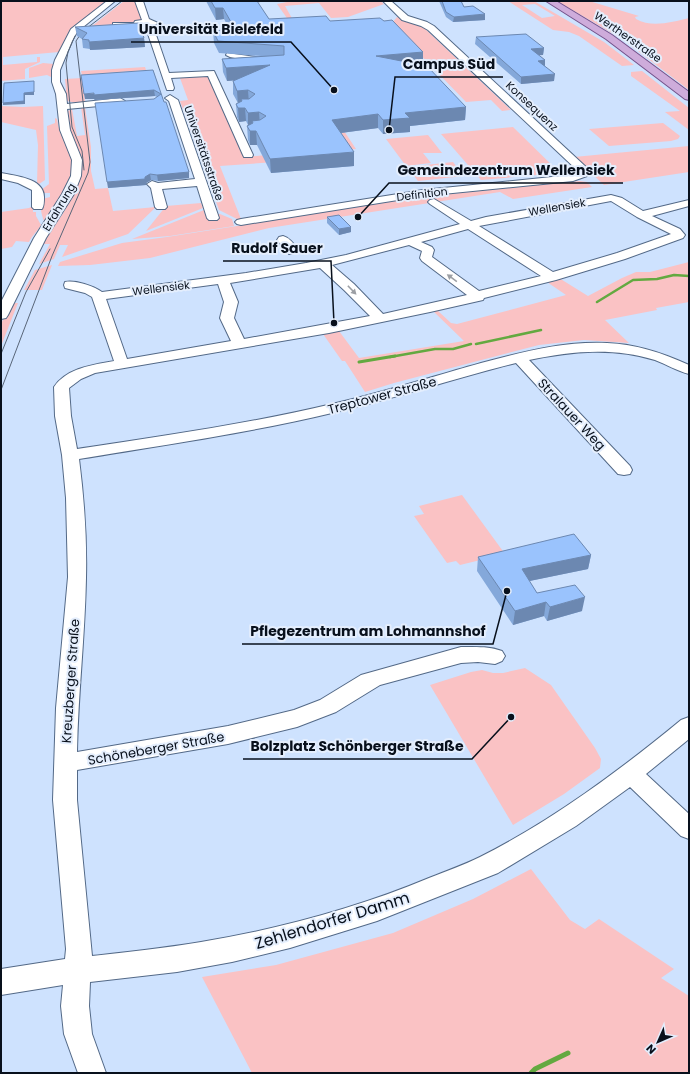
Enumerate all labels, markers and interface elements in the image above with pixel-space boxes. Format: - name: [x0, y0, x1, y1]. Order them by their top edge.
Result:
- street label: Wertherstraße: [591, 8, 665, 66]
- callout: Universität Bielefeld: [131, 16, 291, 42]
- text: Universität Bielefeld: [139, 19, 283, 39]
- callout: Campus Süd: [395, 51, 503, 77]
- text: Campus Süd: [403, 54, 495, 74]
- street label: Konsequenz: [502, 77, 562, 135]
- street label: Universitätsstraße: [180, 103, 228, 203]
- callout: Gemeindezentrum Wellensiek: [389, 157, 623, 183]
- text: Gemeindezentrum Wellensiek: [397, 160, 615, 180]
- street label: Erfahrung: [38, 180, 80, 234]
- street label: Definition: [395, 183, 449, 205]
- street label: Wellensiek: [527, 194, 587, 220]
- callout: Rudolf Sauer: [223, 235, 331, 261]
- text: Rudolf Sauer: [231, 238, 323, 258]
- one-way arrow: [446, 274, 457, 282]
- street label: Wellensiek: [131, 276, 191, 299]
- one-way arrow: [347, 285, 357, 295]
- street label: Treptower Straße: [326, 372, 439, 419]
- street label: Stralauer Weg: [533, 374, 610, 455]
- street label: Kreuzberger Straße: [57, 618, 84, 744]
- callout: Pflegezentrum am Lohmannshof: [242, 618, 493, 644]
- text: Pflegezentrum am Lohmannshof: [250, 621, 486, 641]
- street label: Schöneberger Straße: [86, 727, 226, 770]
- callout: Bolzplatz Schönberger Straße: [243, 733, 472, 759]
- text: Bolzplatz Schönberger Straße: [250, 736, 464, 756]
- street label: Zehlendorfer Damm: [252, 886, 412, 955]
- north arrow: [638, 1022, 678, 1062]
- text: N: [642, 1040, 660, 1058]

